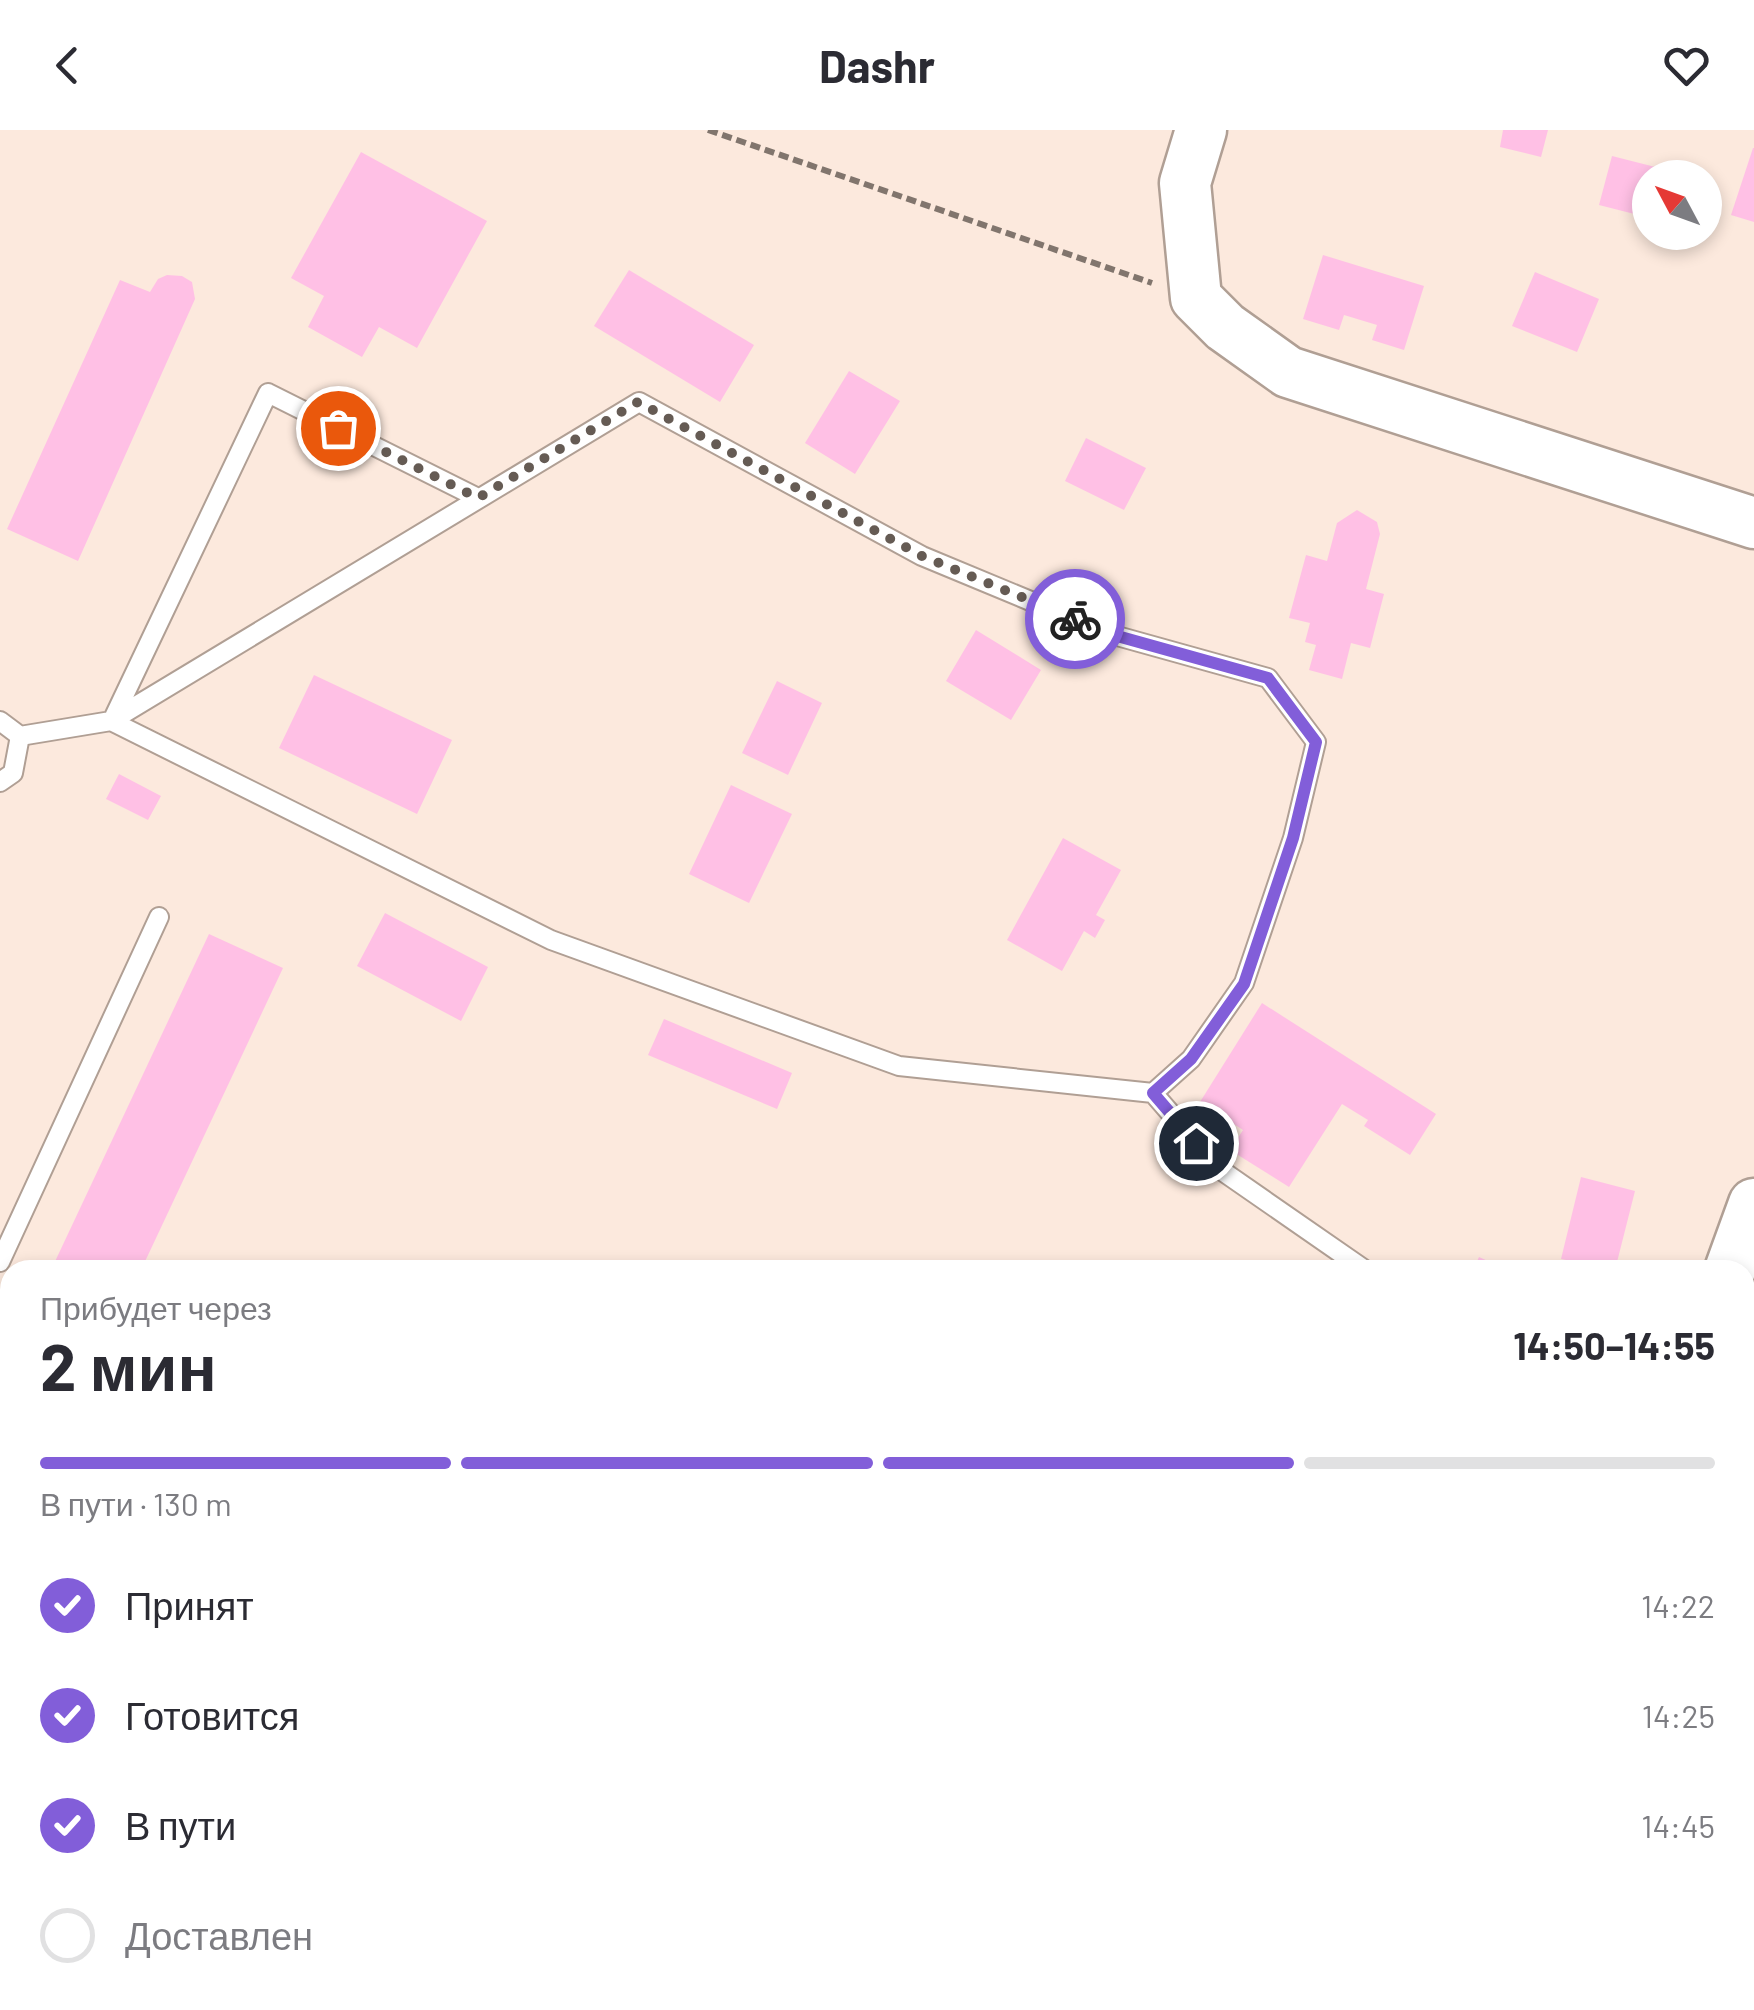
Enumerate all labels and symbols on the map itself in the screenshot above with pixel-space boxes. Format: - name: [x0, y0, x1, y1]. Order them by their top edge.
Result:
- north arrow: [1632, 160, 1722, 250]
- pin: [296, 386, 381, 471]
- courier: [1025, 569, 1125, 669]
- pin: [1154, 1101, 1239, 1186]

